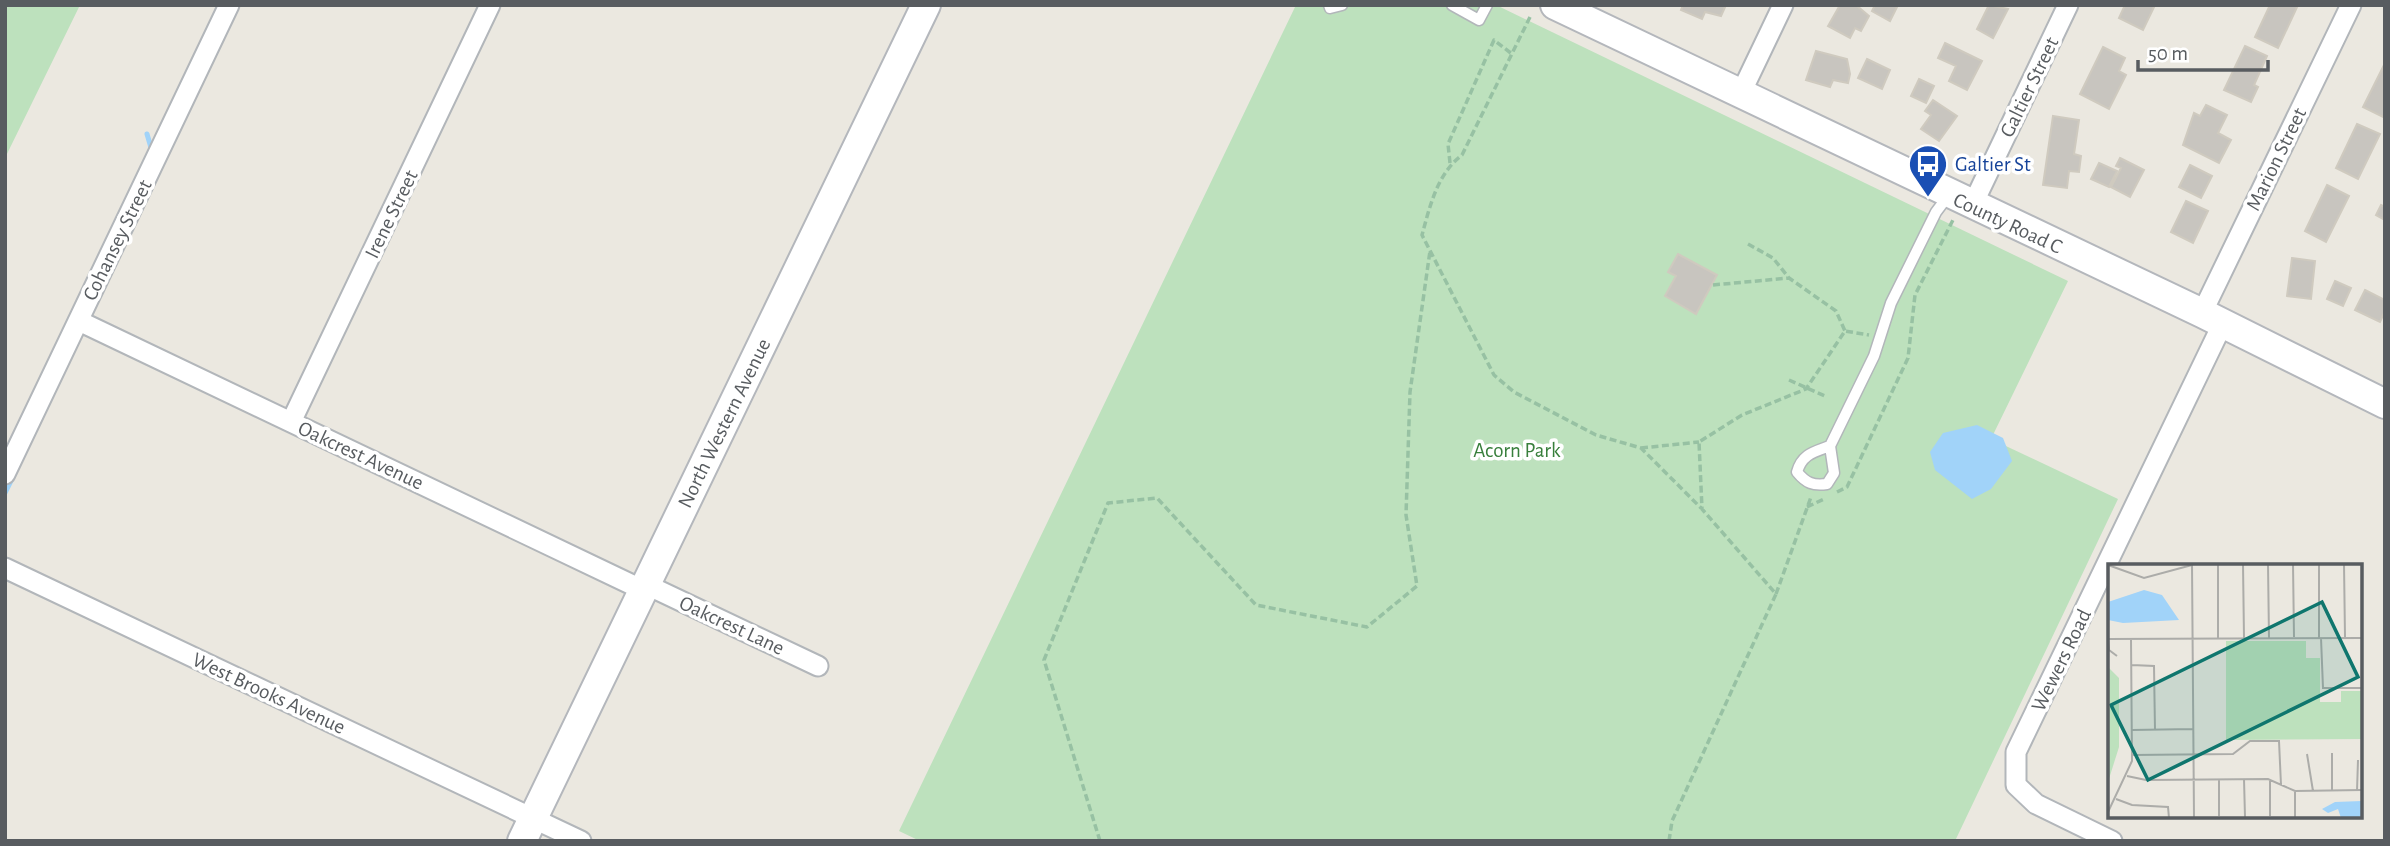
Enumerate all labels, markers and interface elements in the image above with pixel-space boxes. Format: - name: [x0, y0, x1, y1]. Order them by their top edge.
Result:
- scale bar: [2138, 28, 2268, 72]
- street label: Galtier Street: [1996, 34, 2063, 141]
- text: 50 m: [2148, 43, 2188, 64]
- street label: Marion Street: [2243, 104, 2310, 214]
- bus stop icon: Galtier St: [1907, 143, 1949, 198]
- place label: Galtier St: [1955, 154, 2031, 175]
- street label: Irene Street: [361, 167, 422, 262]
- street label: Cohansey Street: [79, 176, 156, 304]
- street label: County Road C: [1950, 189, 2066, 258]
- street label: North Western Avenue: [674, 335, 775, 511]
- street label: Oakcrest Avenue: [295, 417, 427, 494]
- park label: Acorn Park: [1473, 440, 1561, 461]
- inset map: [2108, 564, 2362, 818]
- street label: Oakcrest Lane: [676, 592, 788, 659]
- street label: Wewers Road: [2028, 606, 2095, 715]
- street label: West Brooks Avenue: [189, 649, 348, 738]

